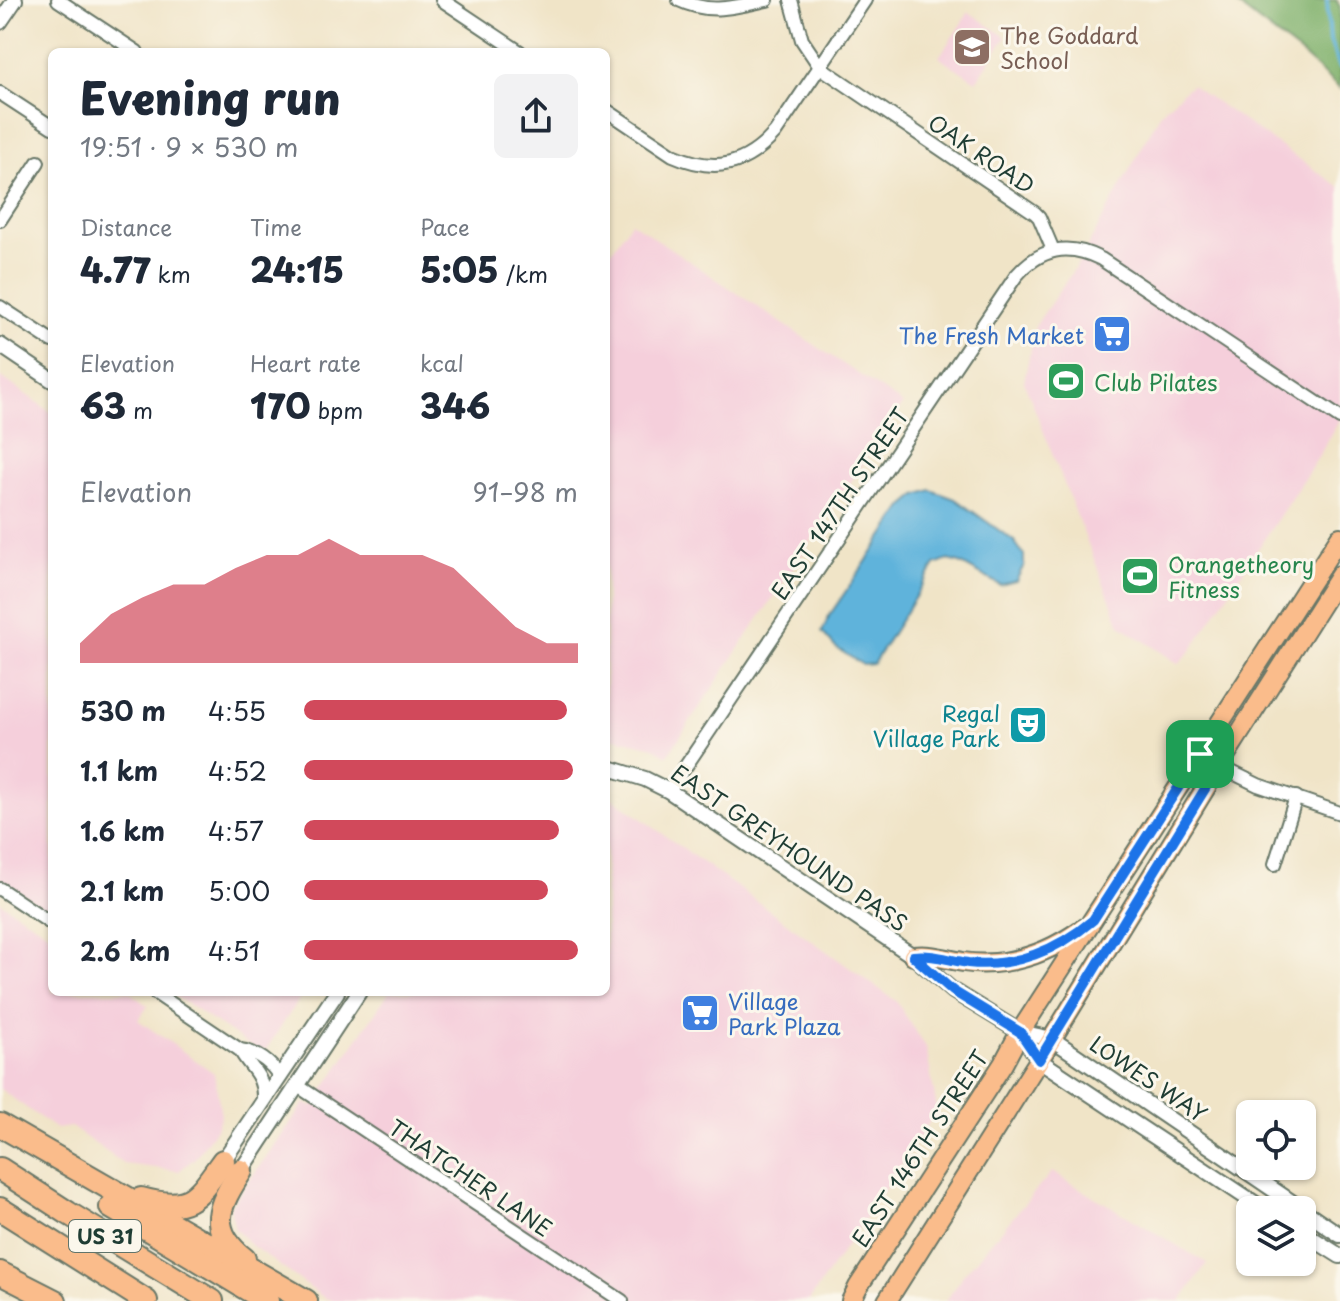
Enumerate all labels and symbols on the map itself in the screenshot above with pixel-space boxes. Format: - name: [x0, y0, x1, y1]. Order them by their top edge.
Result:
- place label: The Goddard School: [1000, 18, 1138, 76]
- school or university icon: The Goddard School: [951, 26, 993, 68]
- street label: OAK ROAD: [922, 105, 1042, 201]
- supermarket icon: The Fresh Market: [1091, 313, 1133, 355]
- place label: The Fresh Market: [899, 318, 1084, 351]
- sports icon: Club Pilates: [1045, 360, 1087, 402]
- place label: Club Pilates: [1094, 365, 1218, 398]
- street label: EAST 147TH STREET: [762, 400, 916, 606]
- place label: Orangetheory Fitness: [1168, 547, 1314, 605]
- sports icon: Orangetheory Fitness: [1119, 555, 1161, 597]
- place label: Regal Village Park: [873, 696, 1000, 754]
- theatre icon: Regal Village Park: [1007, 704, 1049, 746]
- pin: [1166, 720, 1234, 788]
- street label: EAST GREYHOUND PASS: [665, 755, 915, 939]
- place label: Village Park Plaza: [728, 984, 841, 1042]
- supermarket icon: Village Park Plaza: [679, 992, 721, 1034]
- street label: LOWES WAY: [1084, 1027, 1214, 1129]
- street label: EAST 146TH STREET: [843, 1043, 995, 1253]
- street label: THATCHER LANE: [383, 1110, 559, 1244]
- road number: US 31: [69, 1220, 141, 1252]

